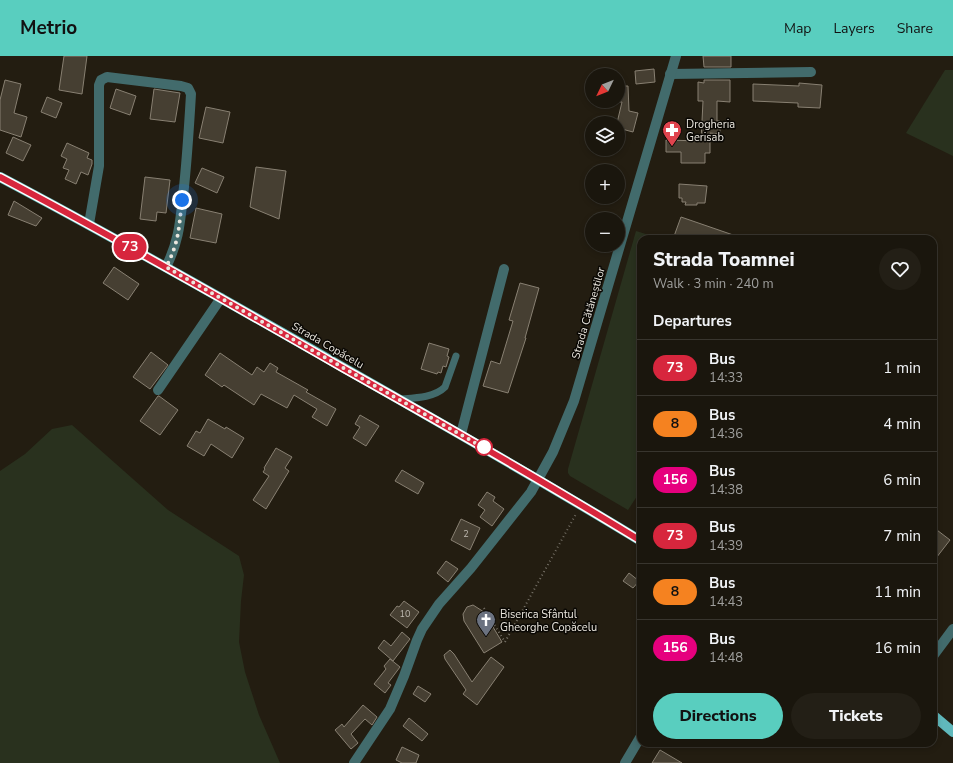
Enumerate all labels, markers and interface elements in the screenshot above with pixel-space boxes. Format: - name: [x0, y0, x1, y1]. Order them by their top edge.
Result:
- text: Metrio: [20, 15, 77, 41]
- text: Map: [784, 19, 811, 38]
- text: Layers: [833, 19, 875, 38]
- text: Share: [897, 19, 933, 38]
- north arrow: [585, 68, 625, 108]
- map controls: [585, 68, 625, 252]
- button: layers: [585, 116, 625, 156]
- place label: Drogheria Gerisab: [686, 117, 735, 145]
- pharmacy icon: Drogheria Gerisab: [661, 119, 683, 147]
- button: +: [585, 164, 625, 204]
- your location: [172, 190, 192, 210]
- button: −: [585, 212, 625, 252]
- line badge: 73: [112, 234, 148, 260]
- text: 73: [122, 237, 138, 256]
- text: Strada Toamnei: [653, 247, 795, 273]
- button: heart: [879, 248, 921, 290]
- street label: Strada Cătăneștilor: [568, 265, 609, 361]
- text: Walk · 3 min · 240 m: [653, 275, 774, 293]
- text: Departures: [653, 311, 732, 331]
- street label: Strada Copăcelu: [289, 319, 367, 372]
- text: Bus: [709, 349, 735, 369]
- text: 73: [667, 358, 683, 377]
- text: 1 min: [883, 358, 921, 378]
- text: 14:33: [709, 369, 743, 387]
- text: Bus: [709, 405, 735, 425]
- text: 8: [671, 414, 679, 433]
- text: 4 min: [883, 414, 921, 434]
- text: 14:36: [709, 425, 743, 443]
- unlabelled marker: [475, 438, 493, 456]
- text: Bus: [709, 461, 735, 481]
- text: 156: [662, 470, 688, 489]
- text: 6 min: [883, 470, 921, 490]
- text: 14:38: [709, 481, 743, 499]
- text: Bus: [709, 517, 735, 537]
- text: 73: [667, 526, 683, 545]
- text: 7 min: [883, 526, 921, 546]
- house number: 2: [463, 528, 469, 540]
- text: 14:39: [709, 537, 743, 555]
- text: Bus: [709, 573, 735, 593]
- text: 8: [671, 582, 679, 601]
- text: 11 min: [874, 582, 921, 602]
- text: 14:43: [709, 593, 743, 611]
- place label: Biserica Sfântul Gheorghe Copăcelu: [500, 607, 597, 635]
- house number: 10: [400, 608, 410, 620]
- church icon: Biserica Sfântul Gheorghe Copăcelu: [475, 609, 497, 637]
- text: Bus: [709, 629, 735, 649]
- text: 156: [662, 638, 688, 657]
- text: 16 min: [874, 638, 921, 658]
- text: 14:48: [709, 649, 743, 667]
- button: Directions: [653, 693, 783, 739]
- button: Tickets: [791, 693, 921, 739]

